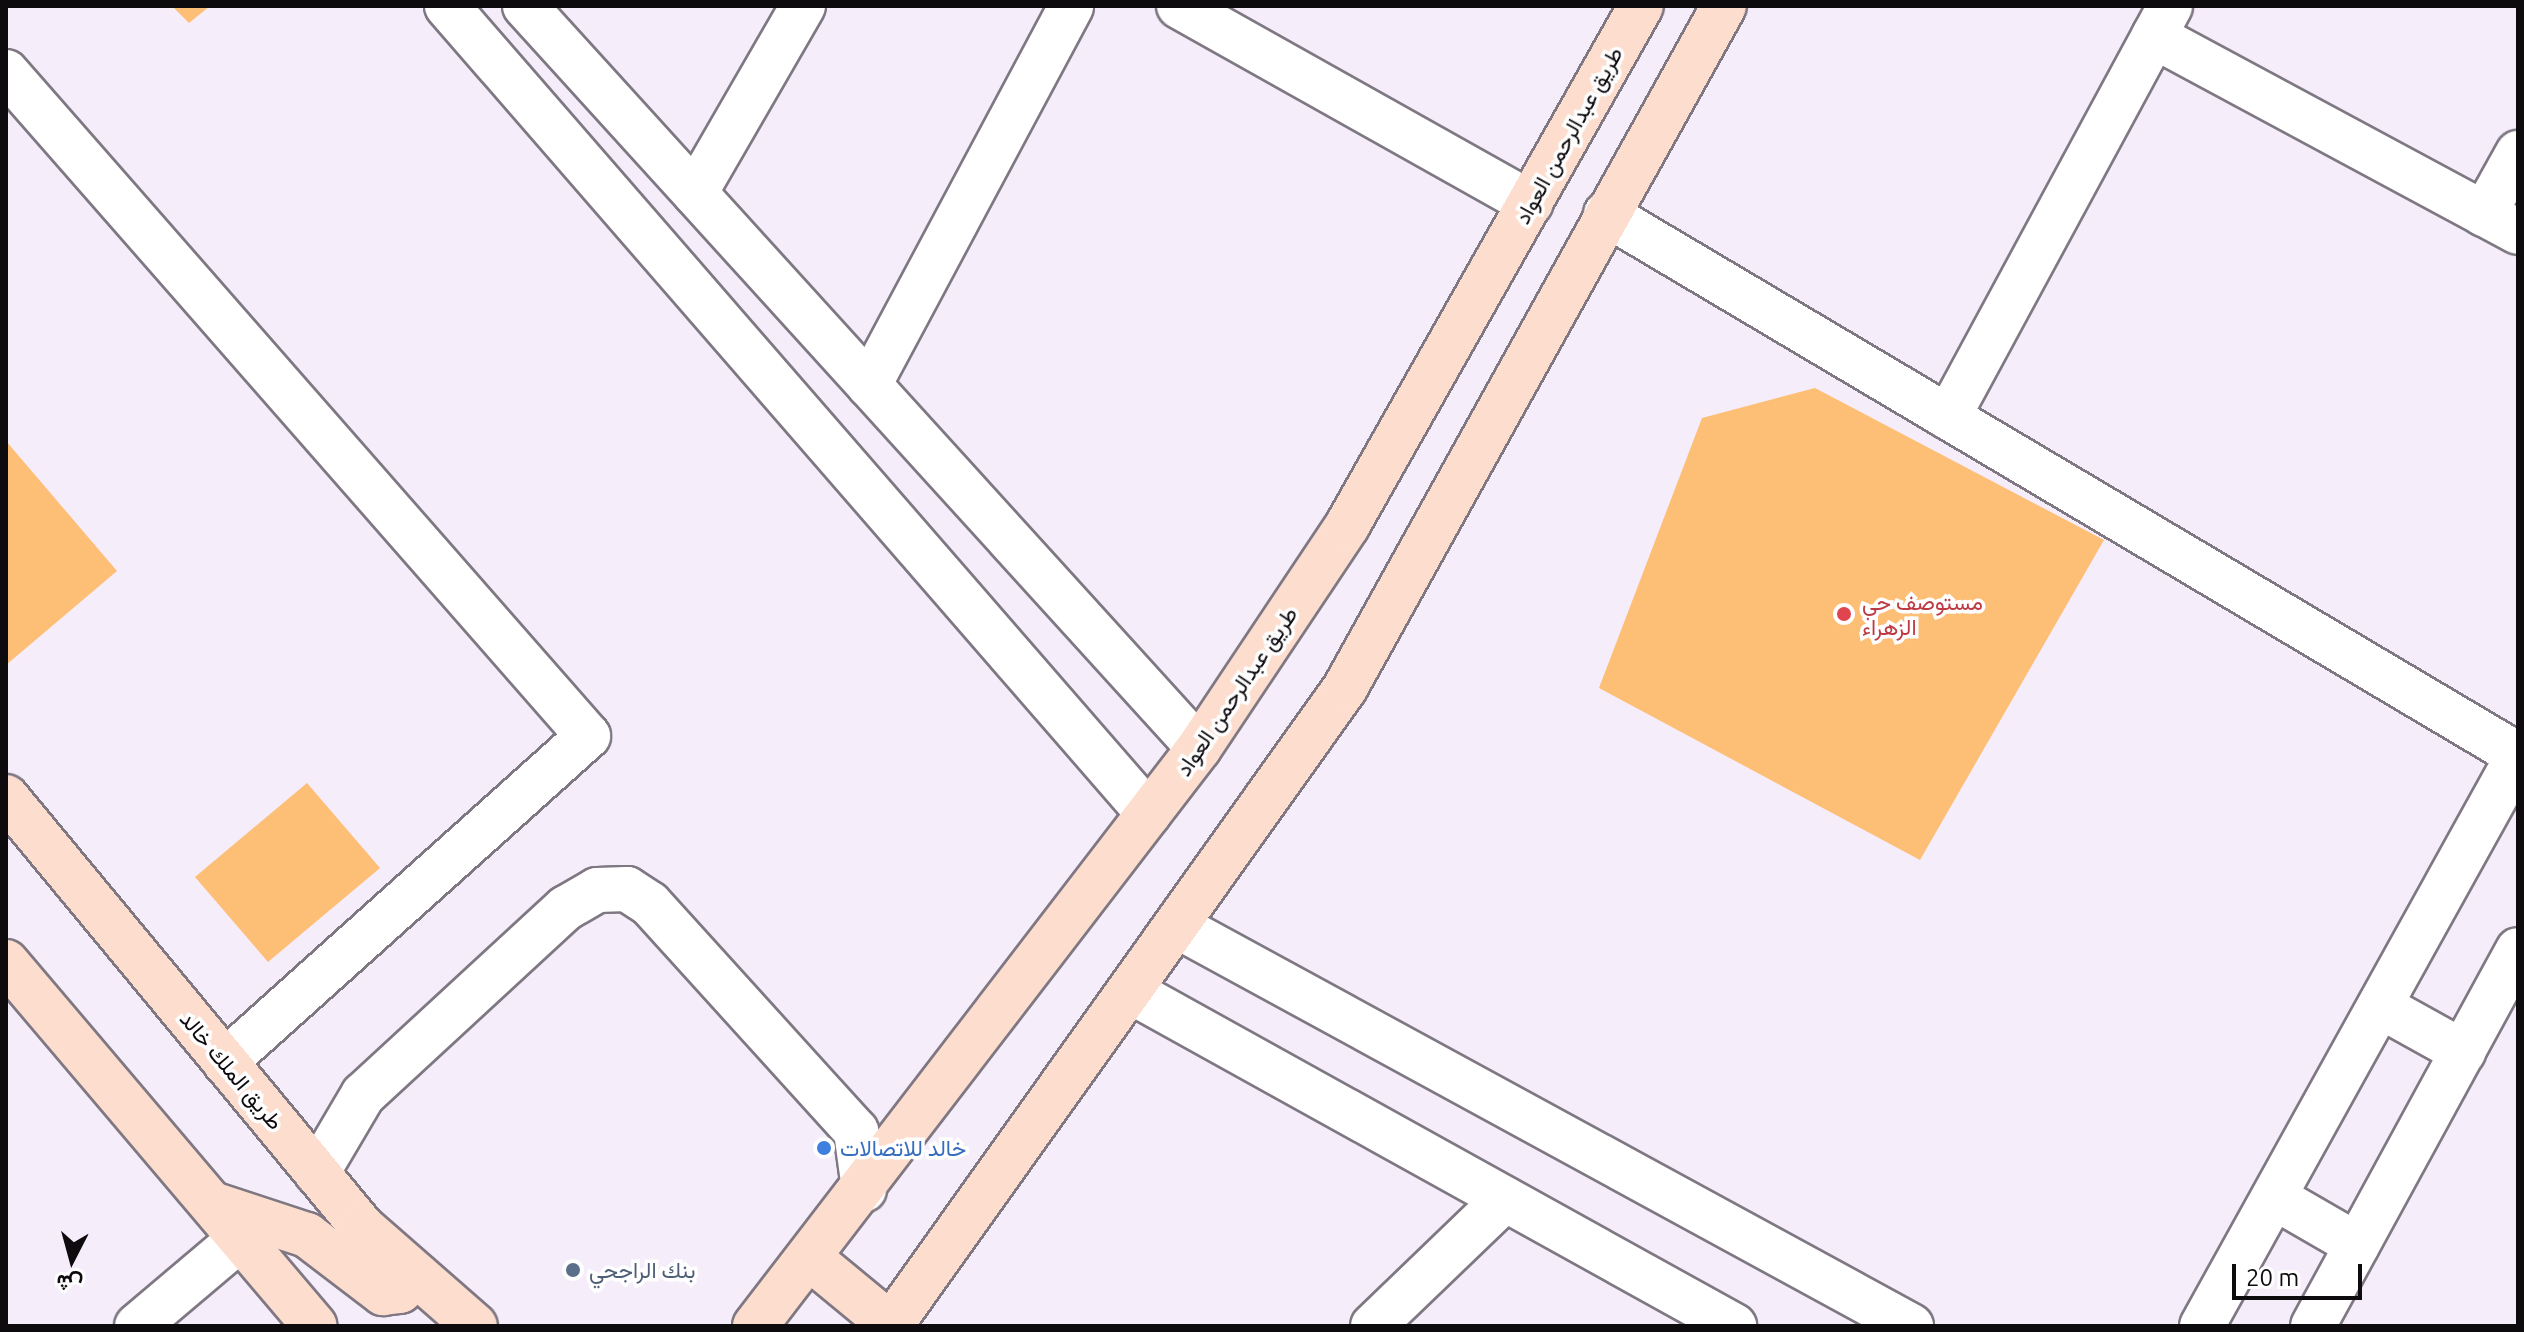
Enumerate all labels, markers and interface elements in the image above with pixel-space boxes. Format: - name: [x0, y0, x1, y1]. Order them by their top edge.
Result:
- street label: طريق عبدالرحمن العواد: [1508, 42, 1628, 228]
- place label: مستوصف حي الزهراء: [1862, 588, 1983, 640]
- street label: طريق عبدالرحمن العواد: [1170, 601, 1302, 781]
- marker: مستوصف حي الزهراء: [1833, 603, 1855, 625]
- street label: طريق الملك خالد: [175, 1005, 289, 1135]
- place label: خالد للاتصالات: [840, 1135, 966, 1161]
- marker: خالد للاتصالات: [815, 1139, 833, 1157]
- north arrow: [32, 1220, 112, 1300]
- scale bar: [2236, 1248, 2366, 1298]
- place label: بنك الراجحي: [589, 1257, 695, 1283]
- marker: بنك الراجحي: [564, 1261, 582, 1279]
- text: 20 m: [2246, 1264, 2299, 1291]
- text: ش: [55, 1271, 84, 1298]

